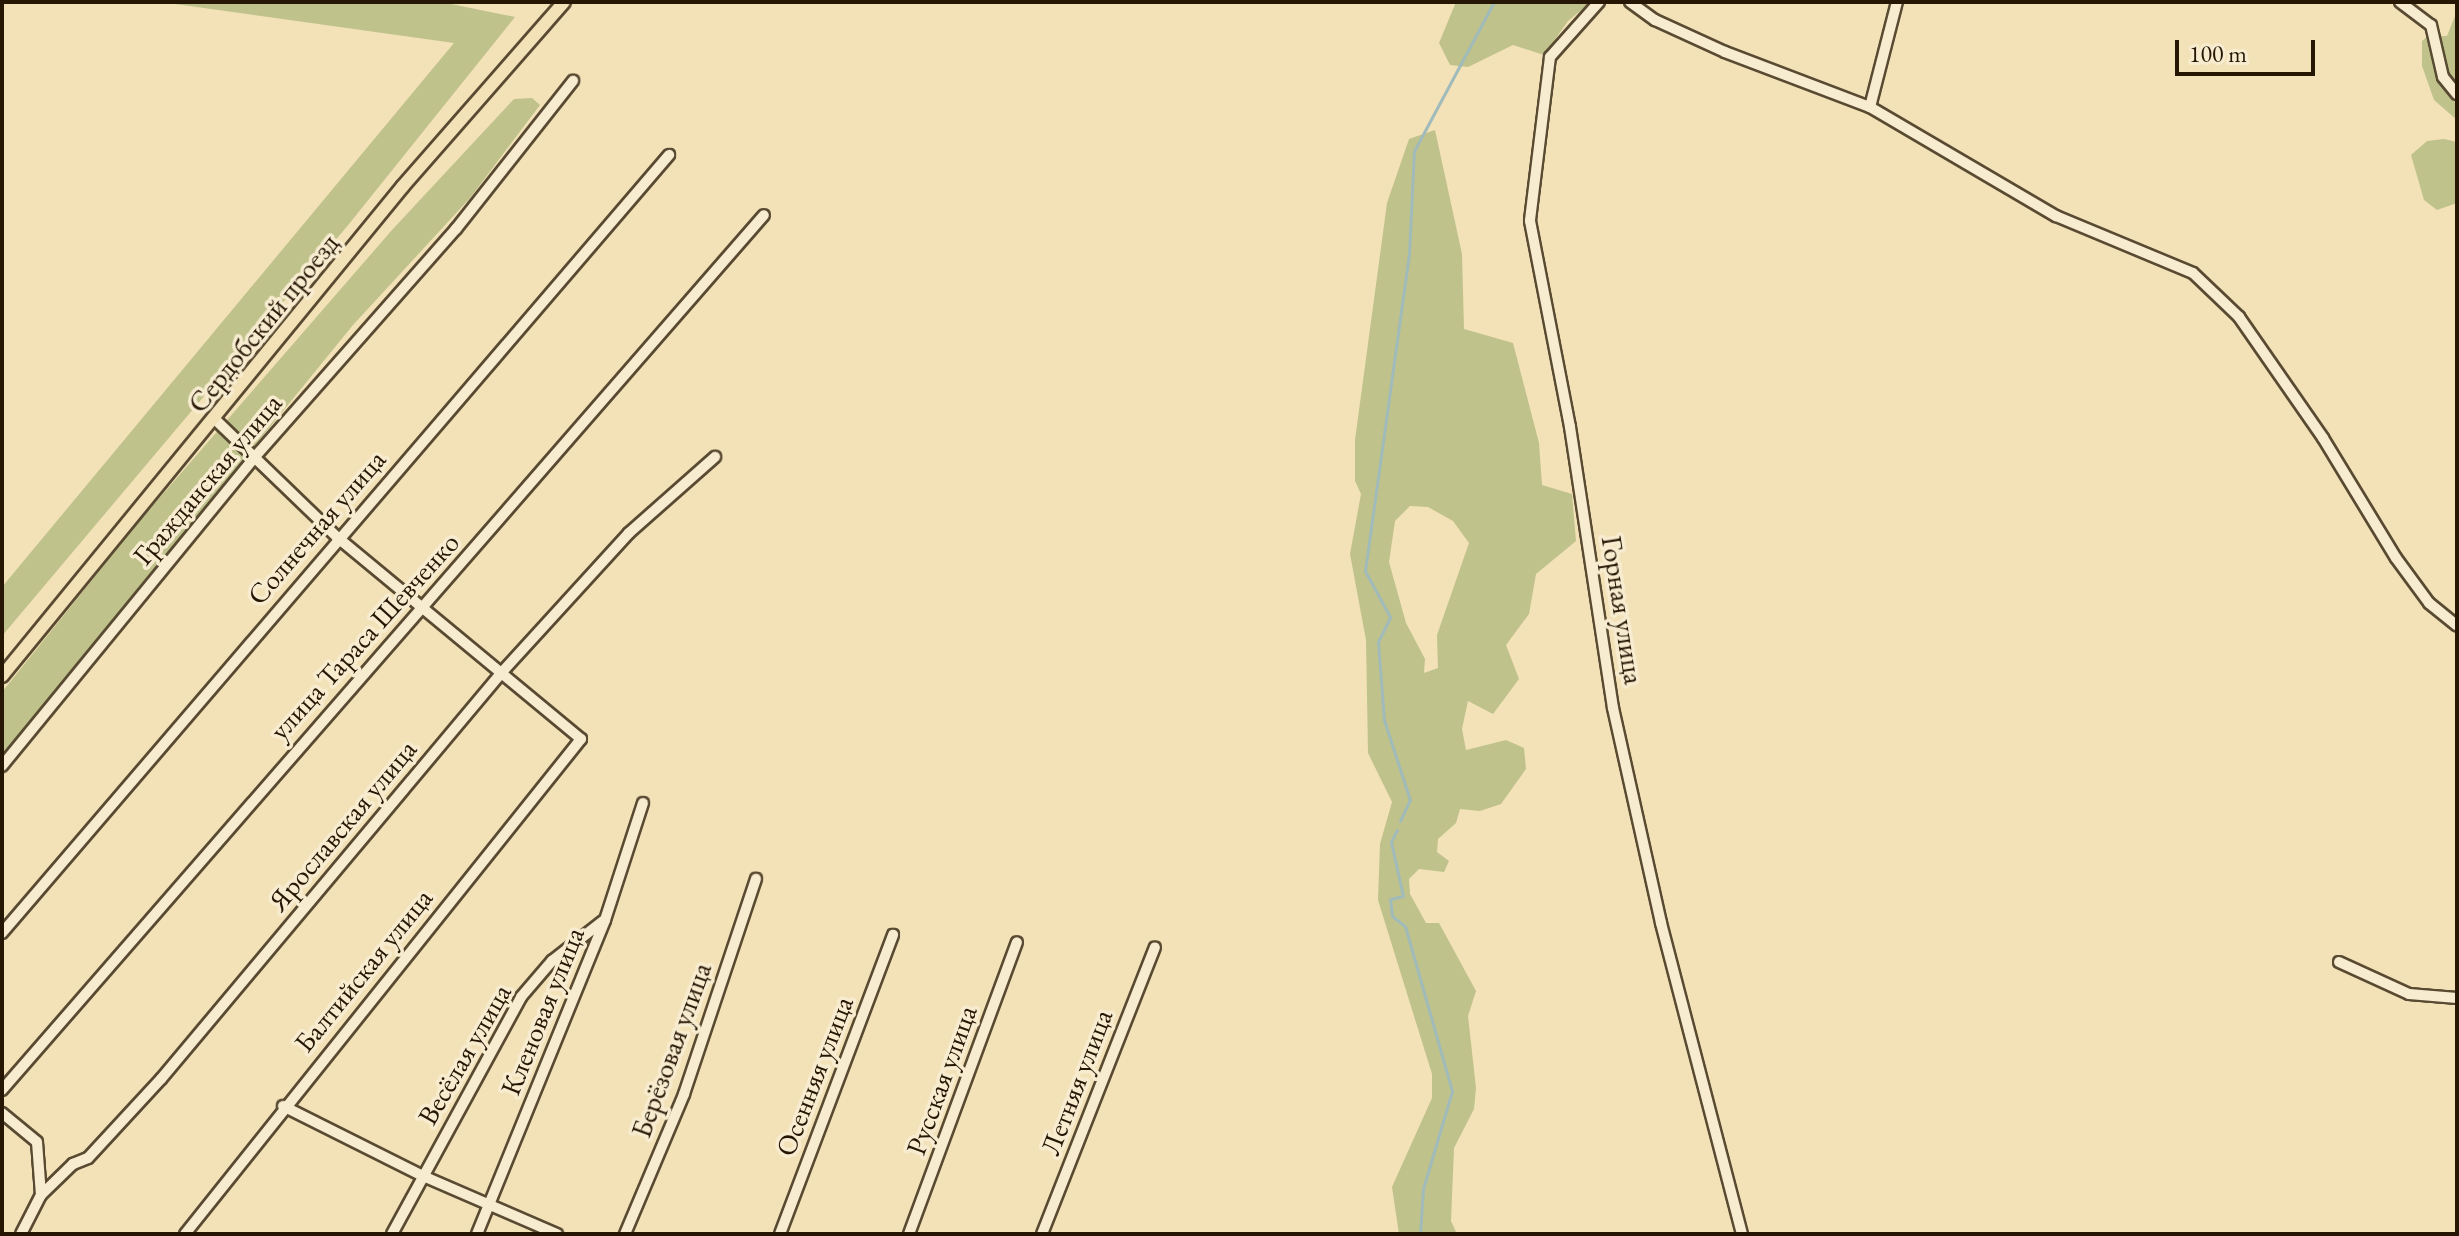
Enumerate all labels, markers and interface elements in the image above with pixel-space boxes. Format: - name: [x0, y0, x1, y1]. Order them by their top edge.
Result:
- scale bar: [2179, 24, 2319, 74]
- text: 100 m: [2189, 38, 2247, 69]
- street label: Сердобский проезд: [181, 227, 345, 419]
- street label: Гражданская улица: [126, 387, 288, 571]
- street label: Солнечная улица: [240, 443, 392, 611]
- street label: улица Тараса Шевченко: [262, 526, 466, 746]
- street label: Горная улица: [1595, 533, 1651, 687]
- street label: Ярославская улица: [261, 733, 423, 917]
- street label: Балтийская улица: [287, 881, 439, 1059]
- street label: Кленовая улица: [493, 922, 591, 1100]
- street label: Берёзовая улица: [624, 958, 718, 1142]
- street label: Весёлая улица: [410, 978, 518, 1130]
- street label: Осенняя улица: [768, 991, 860, 1161]
- street label: Русская улица: [898, 1001, 984, 1159]
- street label: Летняя улица: [1033, 1005, 1119, 1159]

